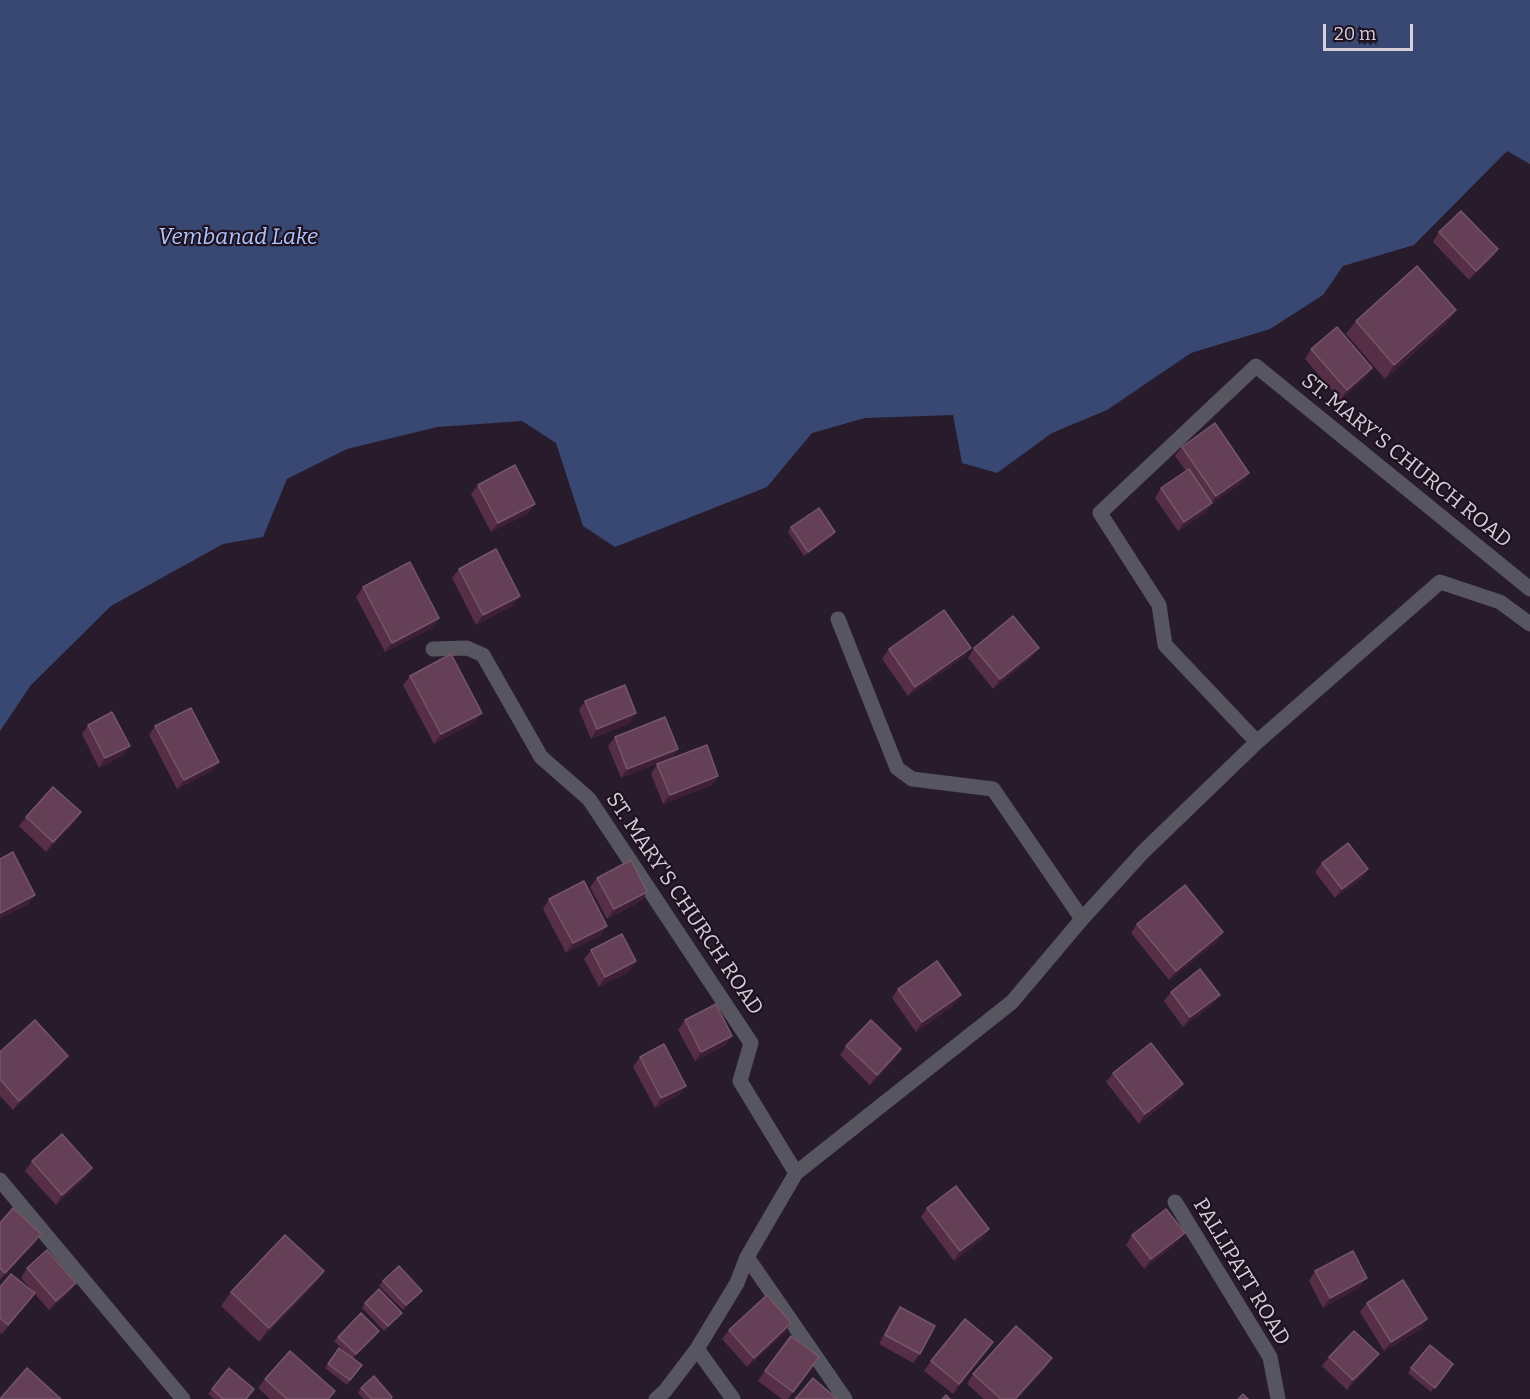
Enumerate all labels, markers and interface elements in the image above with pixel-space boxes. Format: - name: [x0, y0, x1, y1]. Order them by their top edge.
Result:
- scale bar: [1326, 12, 1416, 50]
- text: 20 m: [1334, 23, 1376, 45]
- water label: Vembanad Lake: [158, 225, 318, 251]
- street label: ST. MARY'S CHURCH ROAD: [1296, 369, 1516, 553]
- street label: ST. MARY'S CHURCH ROAD: [600, 788, 768, 1020]
- street label: PALLIPATT ROAD: [1187, 1194, 1295, 1350]

